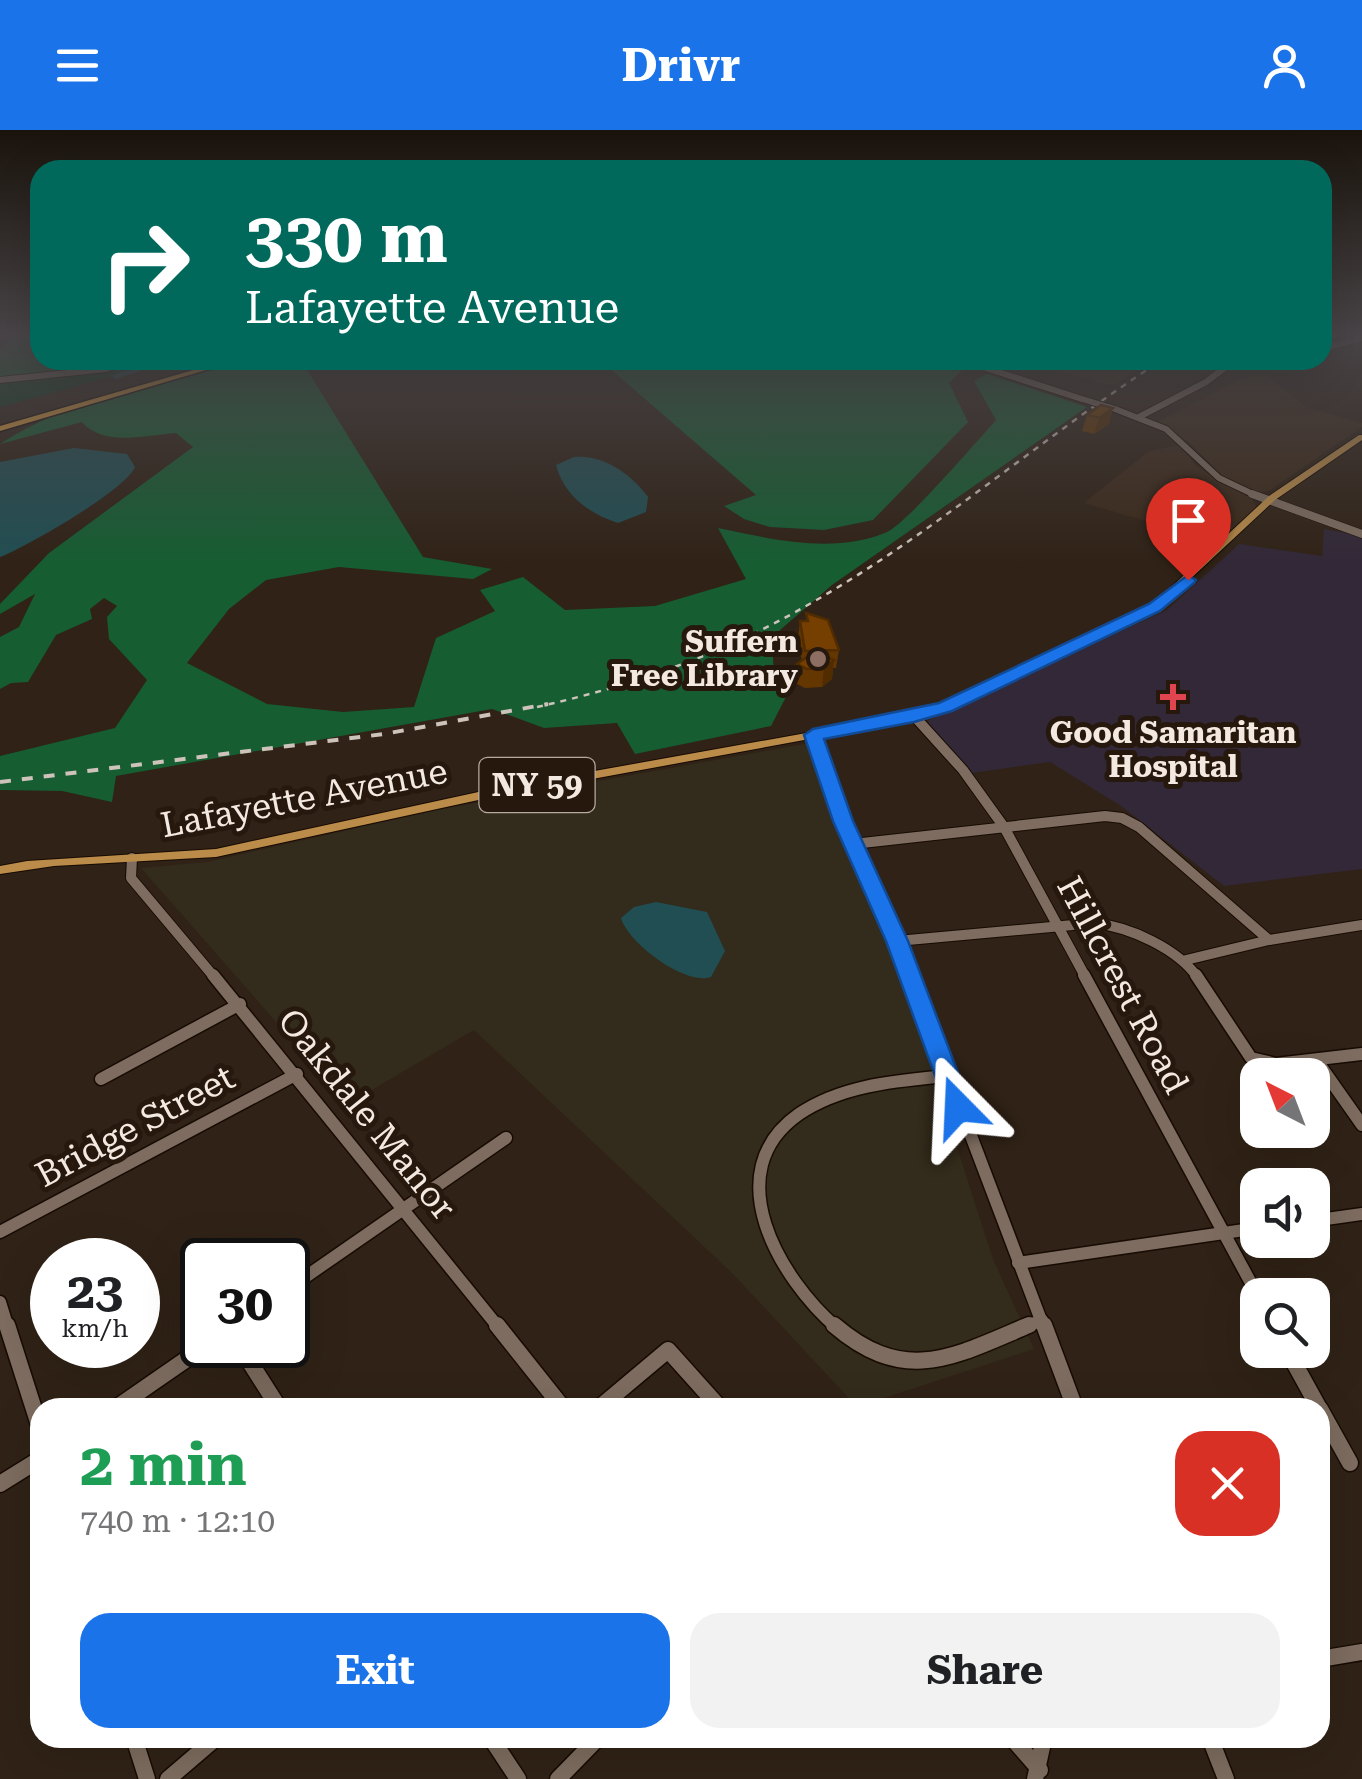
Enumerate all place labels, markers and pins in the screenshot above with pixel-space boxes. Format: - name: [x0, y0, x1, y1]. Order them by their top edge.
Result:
- pin: [1146, 478, 1231, 581]
- place label: Suffern Free Library: [611, 624, 798, 693]
- marker: Suffern Free Library: [807, 648, 829, 670]
- marker: Good Samaritan Hospital: [1160, 684, 1186, 710]
- place label: Good Samaritan Hospital: [1050, 715, 1296, 784]

